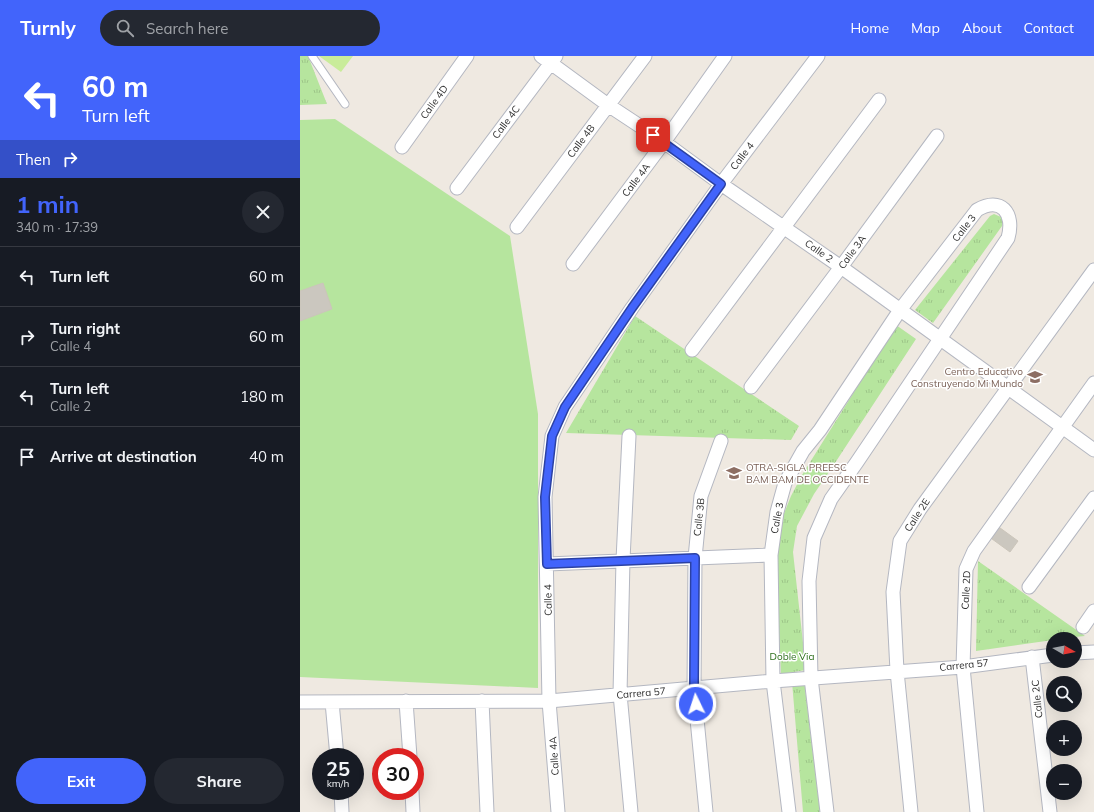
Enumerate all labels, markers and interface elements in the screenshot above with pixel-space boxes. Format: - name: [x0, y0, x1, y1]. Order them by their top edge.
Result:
- search box: [100, 10, 380, 46]
- text: Turnly: [20, 16, 76, 40]
- icon: search: [114, 17, 136, 39]
- text: Search here: [146, 19, 228, 38]
- text: Home: [850, 19, 889, 37]
- text: Map: [911, 19, 940, 37]
- text: About: [962, 19, 1002, 37]
- text: Contact: [1024, 19, 1074, 37]
- text: 60 m: [82, 69, 148, 104]
- icon: left: [16, 72, 68, 124]
- street label: Calle 4D: [417, 82, 451, 122]
- street label: Calle 4C: [489, 103, 523, 141]
- text: Turn left: [82, 104, 150, 127]
- pin: [636, 118, 670, 152]
- street label: Calle 4B: [564, 122, 598, 160]
- icon: arrive: [642, 124, 664, 146]
- street label: Calle 4: [727, 140, 757, 172]
- icon: right: [59, 148, 81, 170]
- text: Then: [16, 150, 51, 169]
- street label: Calle 4A: [619, 160, 653, 199]
- text: 1 min: [16, 189, 79, 219]
- button: close: [242, 191, 284, 233]
- street label: Calle 3: [949, 212, 979, 244]
- text: 340 m · 17:39: [16, 219, 98, 235]
- street label: Calle 3A: [835, 232, 869, 272]
- street label: Calle 2: [802, 237, 836, 265]
- icon: left: [16, 266, 38, 288]
- text: Turn left: [50, 267, 109, 286]
- text: 60 m: [249, 267, 284, 286]
- text: Turn right: [50, 319, 120, 338]
- icon: right: [16, 326, 38, 348]
- text: 60 m: [249, 327, 284, 346]
- text: Calle 4: [50, 338, 91, 354]
- place label: Centro Educativo Construyendo Mi Mundo: [911, 365, 1023, 390]
- school or university icon: Centro Educativo Construyendo Mi Mundo: [1026, 368, 1044, 386]
- text: Turn left: [50, 379, 109, 398]
- icon: left: [16, 386, 38, 408]
- text: 180 m: [240, 387, 284, 406]
- text: Calle 2: [50, 398, 91, 414]
- icon: arrive: [16, 446, 38, 468]
- text: Arrive at destination: [50, 447, 197, 466]
- text: 40 m: [249, 447, 284, 466]
- place label: OTRA-SIGLA PREESC BAM BAM DE OCCIDENTE: [746, 461, 869, 486]
- school or university icon: OTRA-SIGLA PREESC BAM BAM DE OCCIDENTE: [725, 464, 743, 482]
- street label: Calle 2E: [901, 496, 933, 534]
- street label: Calle 3B: [691, 497, 707, 537]
- street label: Calle 3: [768, 501, 786, 535]
- street label: Calle 2D: [958, 570, 974, 610]
- street label: Calle 4: [541, 584, 555, 616]
- north arrow: [1046, 632, 1082, 668]
- map controls: [1046, 632, 1082, 800]
- park label: Doble Via: [770, 650, 814, 663]
- street label: Carrera 57: [939, 656, 989, 674]
- button: search: [1046, 676, 1082, 712]
- street label: Calle 2C: [1029, 679, 1045, 719]
- position arrow: [675, 683, 717, 725]
- street label: Carrera 57: [616, 684, 666, 702]
- button: +: [1046, 720, 1082, 756]
- street label: Calle 4A: [546, 736, 562, 776]
- speed limit sign: 30: [372, 748, 424, 800]
- text: 25: [326, 756, 350, 781]
- button: Exit: [16, 758, 146, 804]
- button: Share: [154, 758, 284, 804]
- button: −: [1046, 764, 1082, 800]
- text: km/h: [327, 777, 349, 790]

